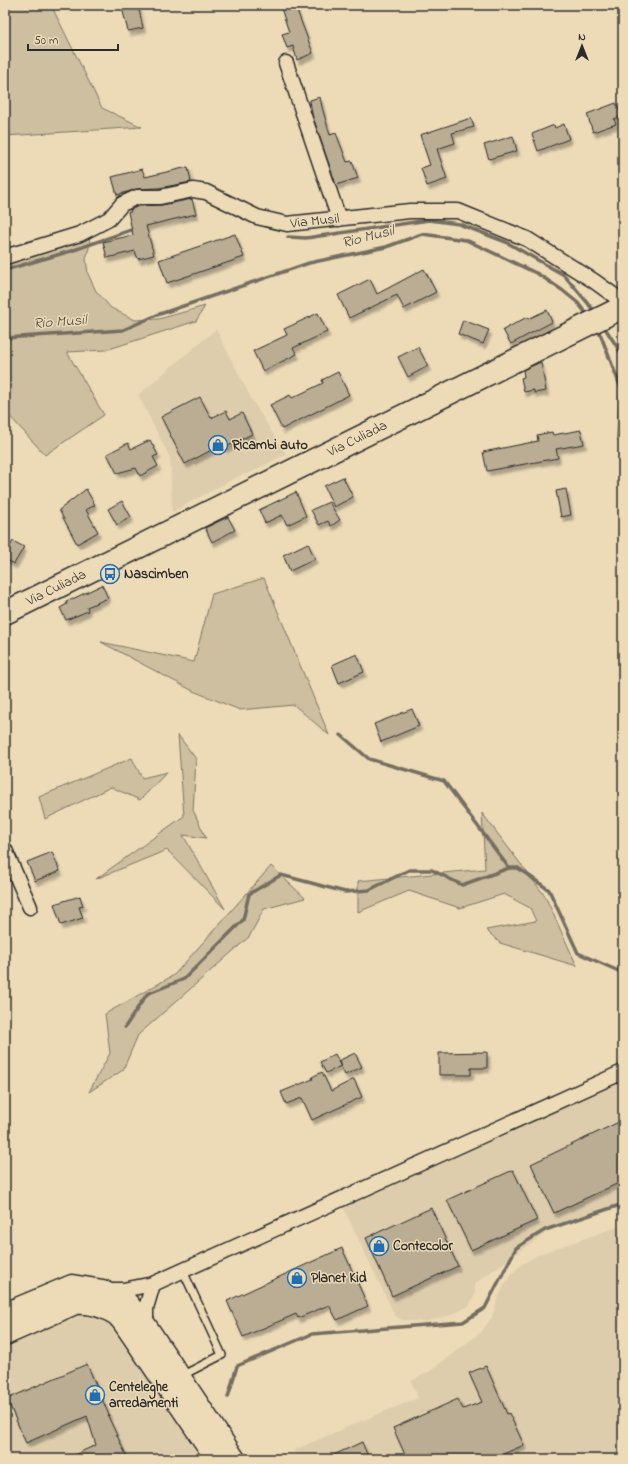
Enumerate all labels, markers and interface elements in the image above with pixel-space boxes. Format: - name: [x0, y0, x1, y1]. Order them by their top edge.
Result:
- scale bar: [28, 26, 118, 52]
- north arrow: [562, 26, 602, 66]
- text: N: [578, 29, 586, 45]
- text: 50 m: [34, 32, 58, 50]
- street label: Via Musil: [288, 208, 341, 234]
- water label: Rio Musil: [340, 219, 399, 254]
- water label: Rio Musil: [33, 309, 90, 335]
- street label: Via Culiada: [323, 415, 391, 463]
- shop icon: Ricambi auto: [207, 434, 229, 456]
- place label: Ricambi auto: [231, 435, 308, 456]
- bus stop icon: Nascimben: [99, 563, 121, 585]
- street label: Via Culiada: [22, 564, 90, 612]
- place label: Nascimben: [124, 564, 188, 585]
- shop icon: Contecolor: [368, 1235, 390, 1257]
- place label: Contecolor: [393, 1236, 454, 1257]
- shop icon: Planet Kid: [286, 1267, 308, 1289]
- place label: Planet Kid: [311, 1268, 367, 1289]
- place label: Centeleghe arredamenti: [109, 1377, 179, 1414]
- shop icon: Centeleghe arredamenti: [84, 1384, 106, 1406]

